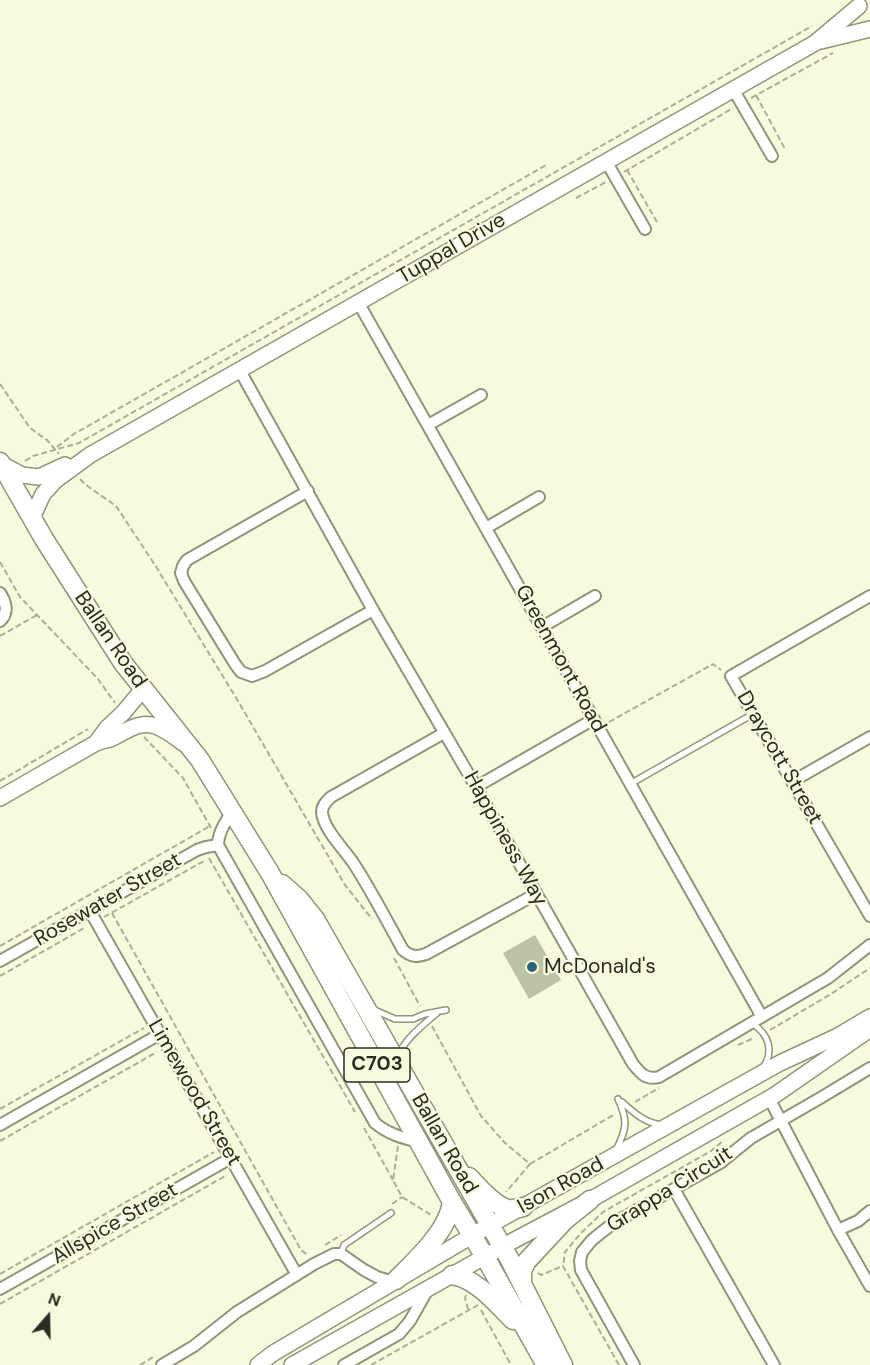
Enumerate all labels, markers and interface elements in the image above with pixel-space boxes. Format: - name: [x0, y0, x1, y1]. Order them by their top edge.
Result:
- street label: Tuppal Drive: [394, 208, 510, 290]
- street label: Greenmont Road: [509, 581, 611, 737]
- street label: Ballan Road: [68, 587, 152, 693]
- street label: Draycott Street: [731, 687, 827, 829]
- street label: Happiness Way: [458, 767, 552, 911]
- street label: Rosewater Street: [30, 848, 186, 952]
- place label: McDonald's: [544, 954, 656, 980]
- marker: McDonald's: [525, 960, 539, 974]
- street label: Limewood Street: [142, 1015, 246, 1171]
- road number: C703: [344, 1048, 410, 1082]
- street label: Ballan Road: [405, 1089, 483, 1199]
- street label: Grappa Circuit: [603, 1141, 737, 1239]
- street label: Ison Road: [514, 1152, 608, 1220]
- street label: Allspice Street: [48, 1178, 182, 1270]
- north arrow: [18, 1287, 78, 1347]
- text: N: [45, 1288, 63, 1311]

